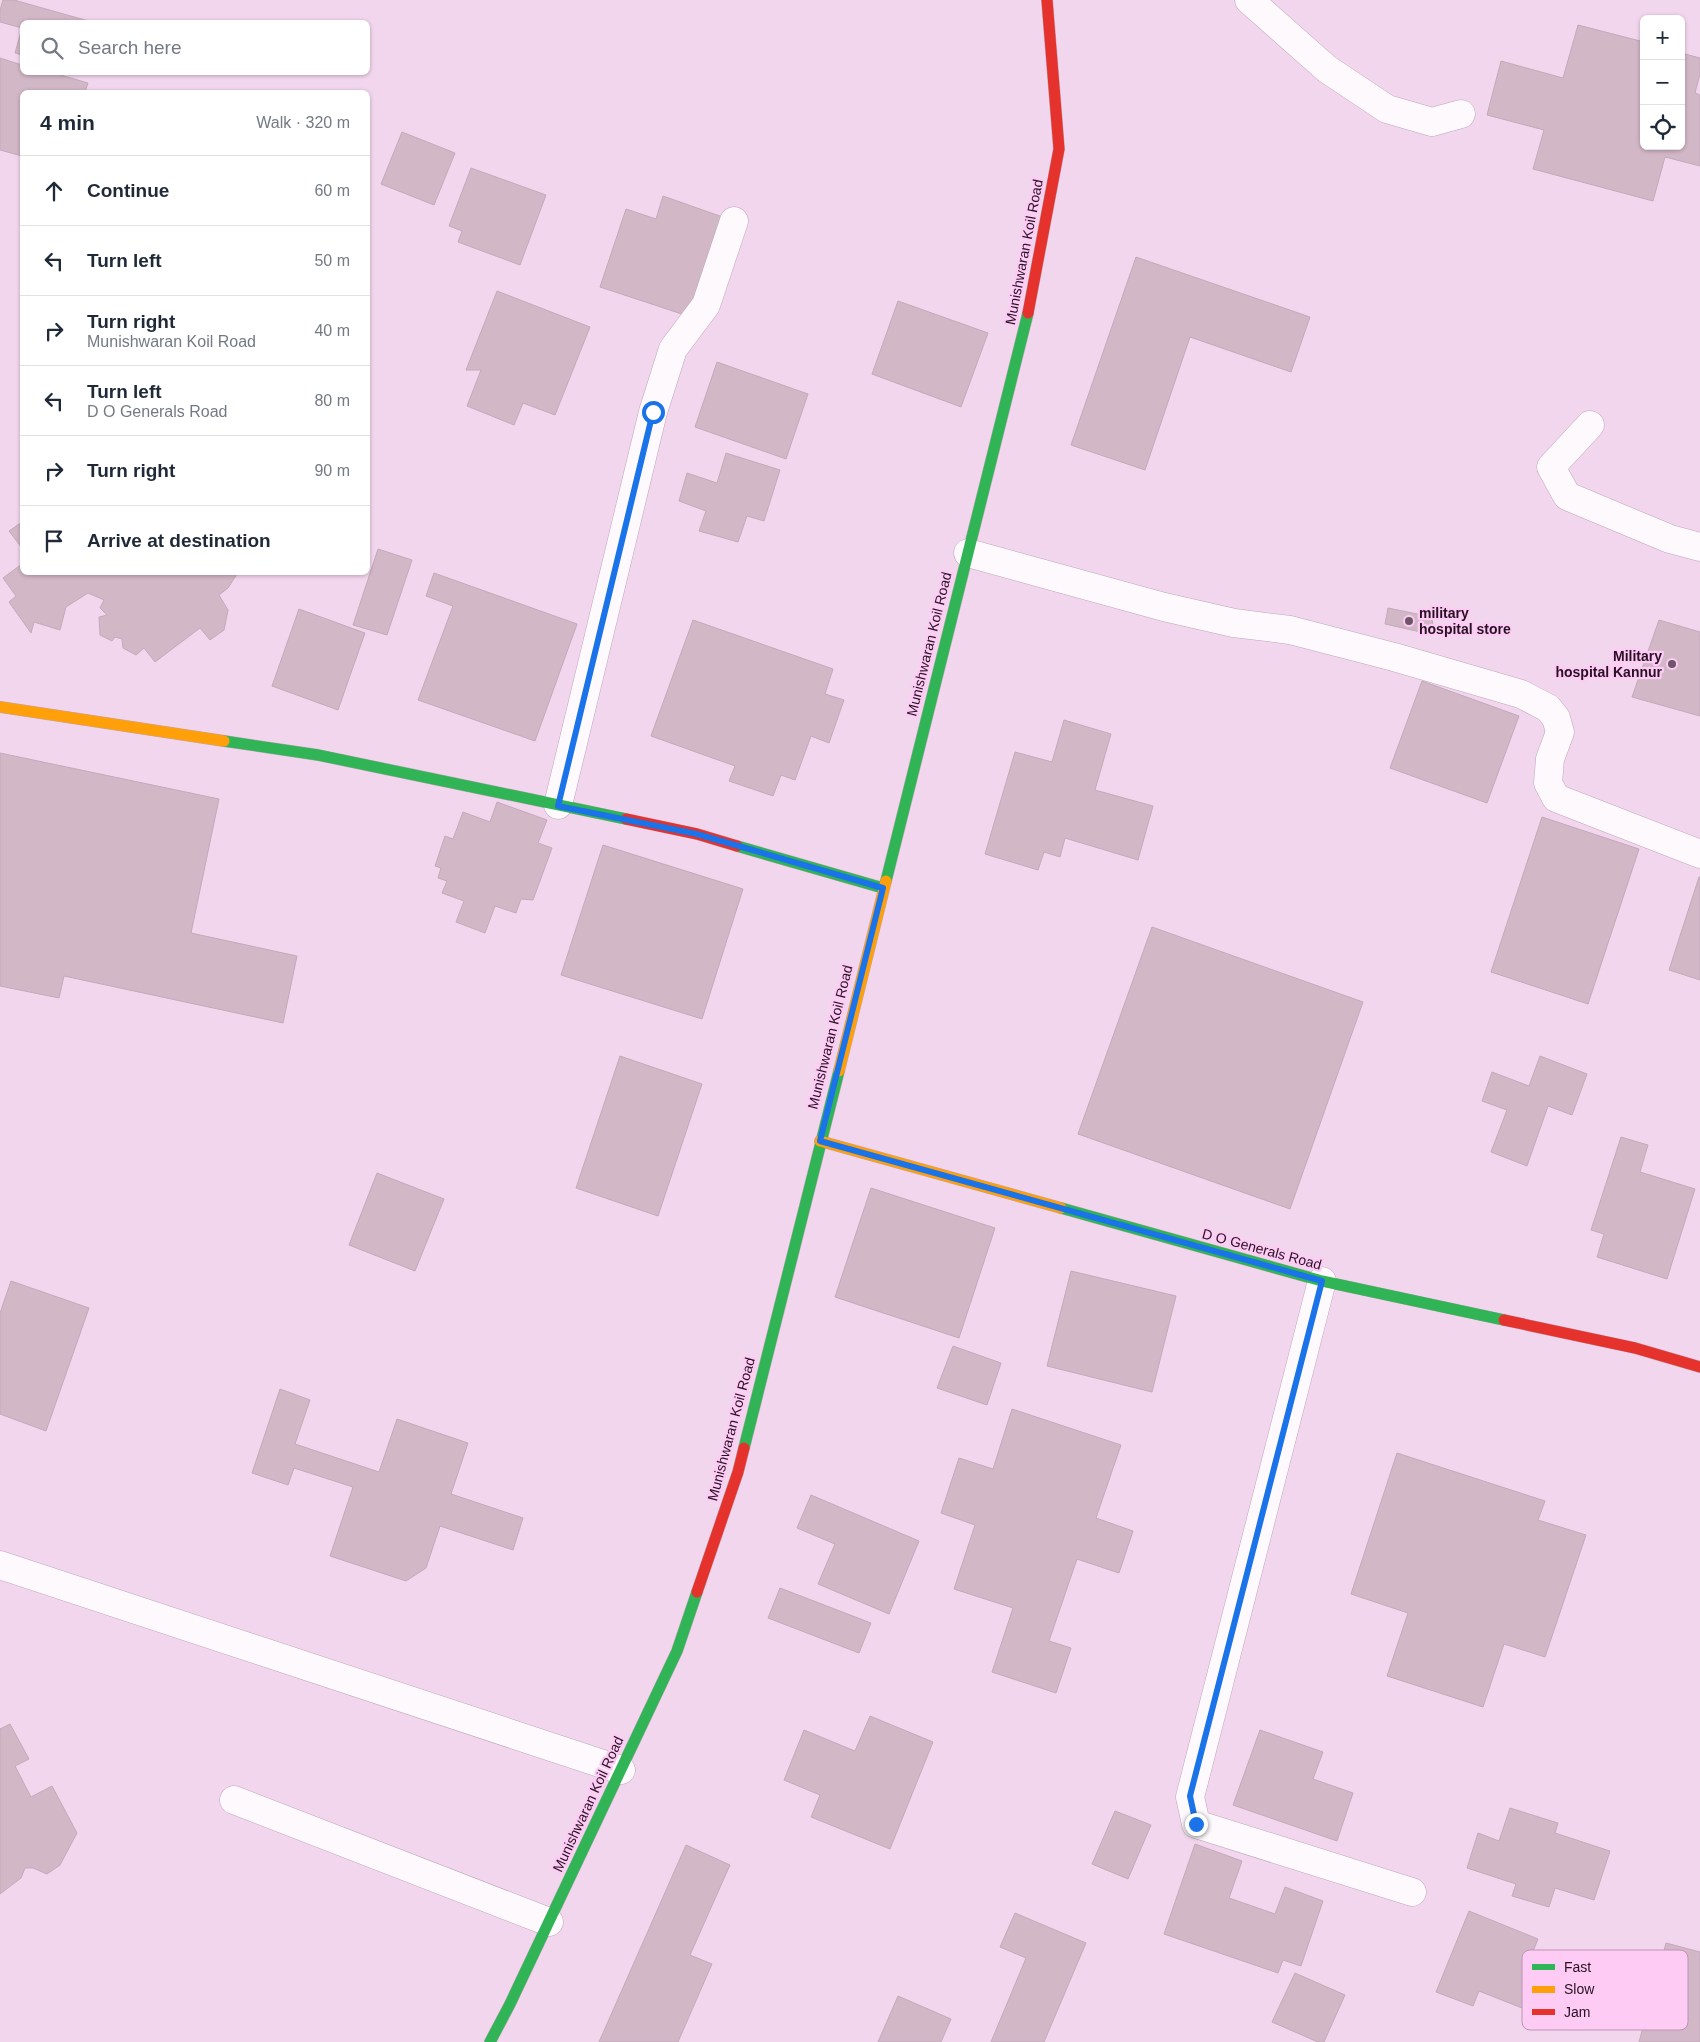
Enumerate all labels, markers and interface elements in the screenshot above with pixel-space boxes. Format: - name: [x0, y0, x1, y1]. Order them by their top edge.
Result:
- map controls: [1640, 15, 1685, 150]
- button: +: [1640, 15, 1685, 60]
- search box: [20, 20, 370, 75]
- icon: search: [38, 34, 66, 62]
- text: Search here: [78, 37, 182, 58]
- button: −: [1640, 60, 1685, 105]
- button: locate: [1640, 105, 1685, 150]
- text: 4 min: [40, 111, 95, 134]
- text: Walk · 320 m: [256, 114, 350, 131]
- icon: ahead: [40, 177, 68, 205]
- street label: Munishwaran Koil Road: [1002, 178, 1046, 326]
- text: Continue: [87, 180, 169, 201]
- text: 60 m: [314, 182, 350, 199]
- icon: left: [40, 247, 68, 275]
- text: Turn left: [87, 250, 162, 271]
- text: 50 m: [314, 252, 350, 269]
- text: Turn right: [87, 311, 175, 332]
- icon: right: [40, 317, 68, 345]
- text: 40 m: [314, 322, 350, 339]
- text: Munishwaran Koil Road: [87, 333, 256, 350]
- text: Turn left: [87, 381, 162, 402]
- icon: left: [40, 387, 68, 415]
- text: 80 m: [314, 392, 350, 409]
- route start: [642, 401, 665, 424]
- text: D O Generals Road: [87, 403, 228, 420]
- icon: right: [40, 457, 68, 485]
- text: Turn right: [87, 460, 175, 481]
- text: 90 m: [314, 462, 350, 479]
- icon: arrive: [40, 527, 68, 555]
- text: Arrive at destination: [87, 530, 271, 551]
- street label: Munishwaran Koil Road: [903, 570, 955, 718]
- place label: military hospital store: [1419, 605, 1511, 637]
- marker: military hospital store: [1403, 615, 1415, 627]
- place label: Military hospital Kannur: [1555, 648, 1663, 680]
- marker: Military hospital Kannur: [1666, 658, 1678, 670]
- street label: Munishwaran Koil Road: [804, 963, 856, 1111]
- street label: D O Generals Road: [1201, 1225, 1323, 1273]
- street label: Munishwaran Koil Road: [704, 1356, 758, 1502]
- street label: Munishwaran Koil Road: [550, 1734, 626, 1874]
- route end: [1185, 1813, 1208, 1836]
- legend: [1522, 1950, 1688, 2030]
- text: Fast: [1564, 1959, 1591, 1975]
- text: Slow: [1564, 1981, 1595, 1997]
- text: Jam: [1564, 2004, 1590, 2020]

